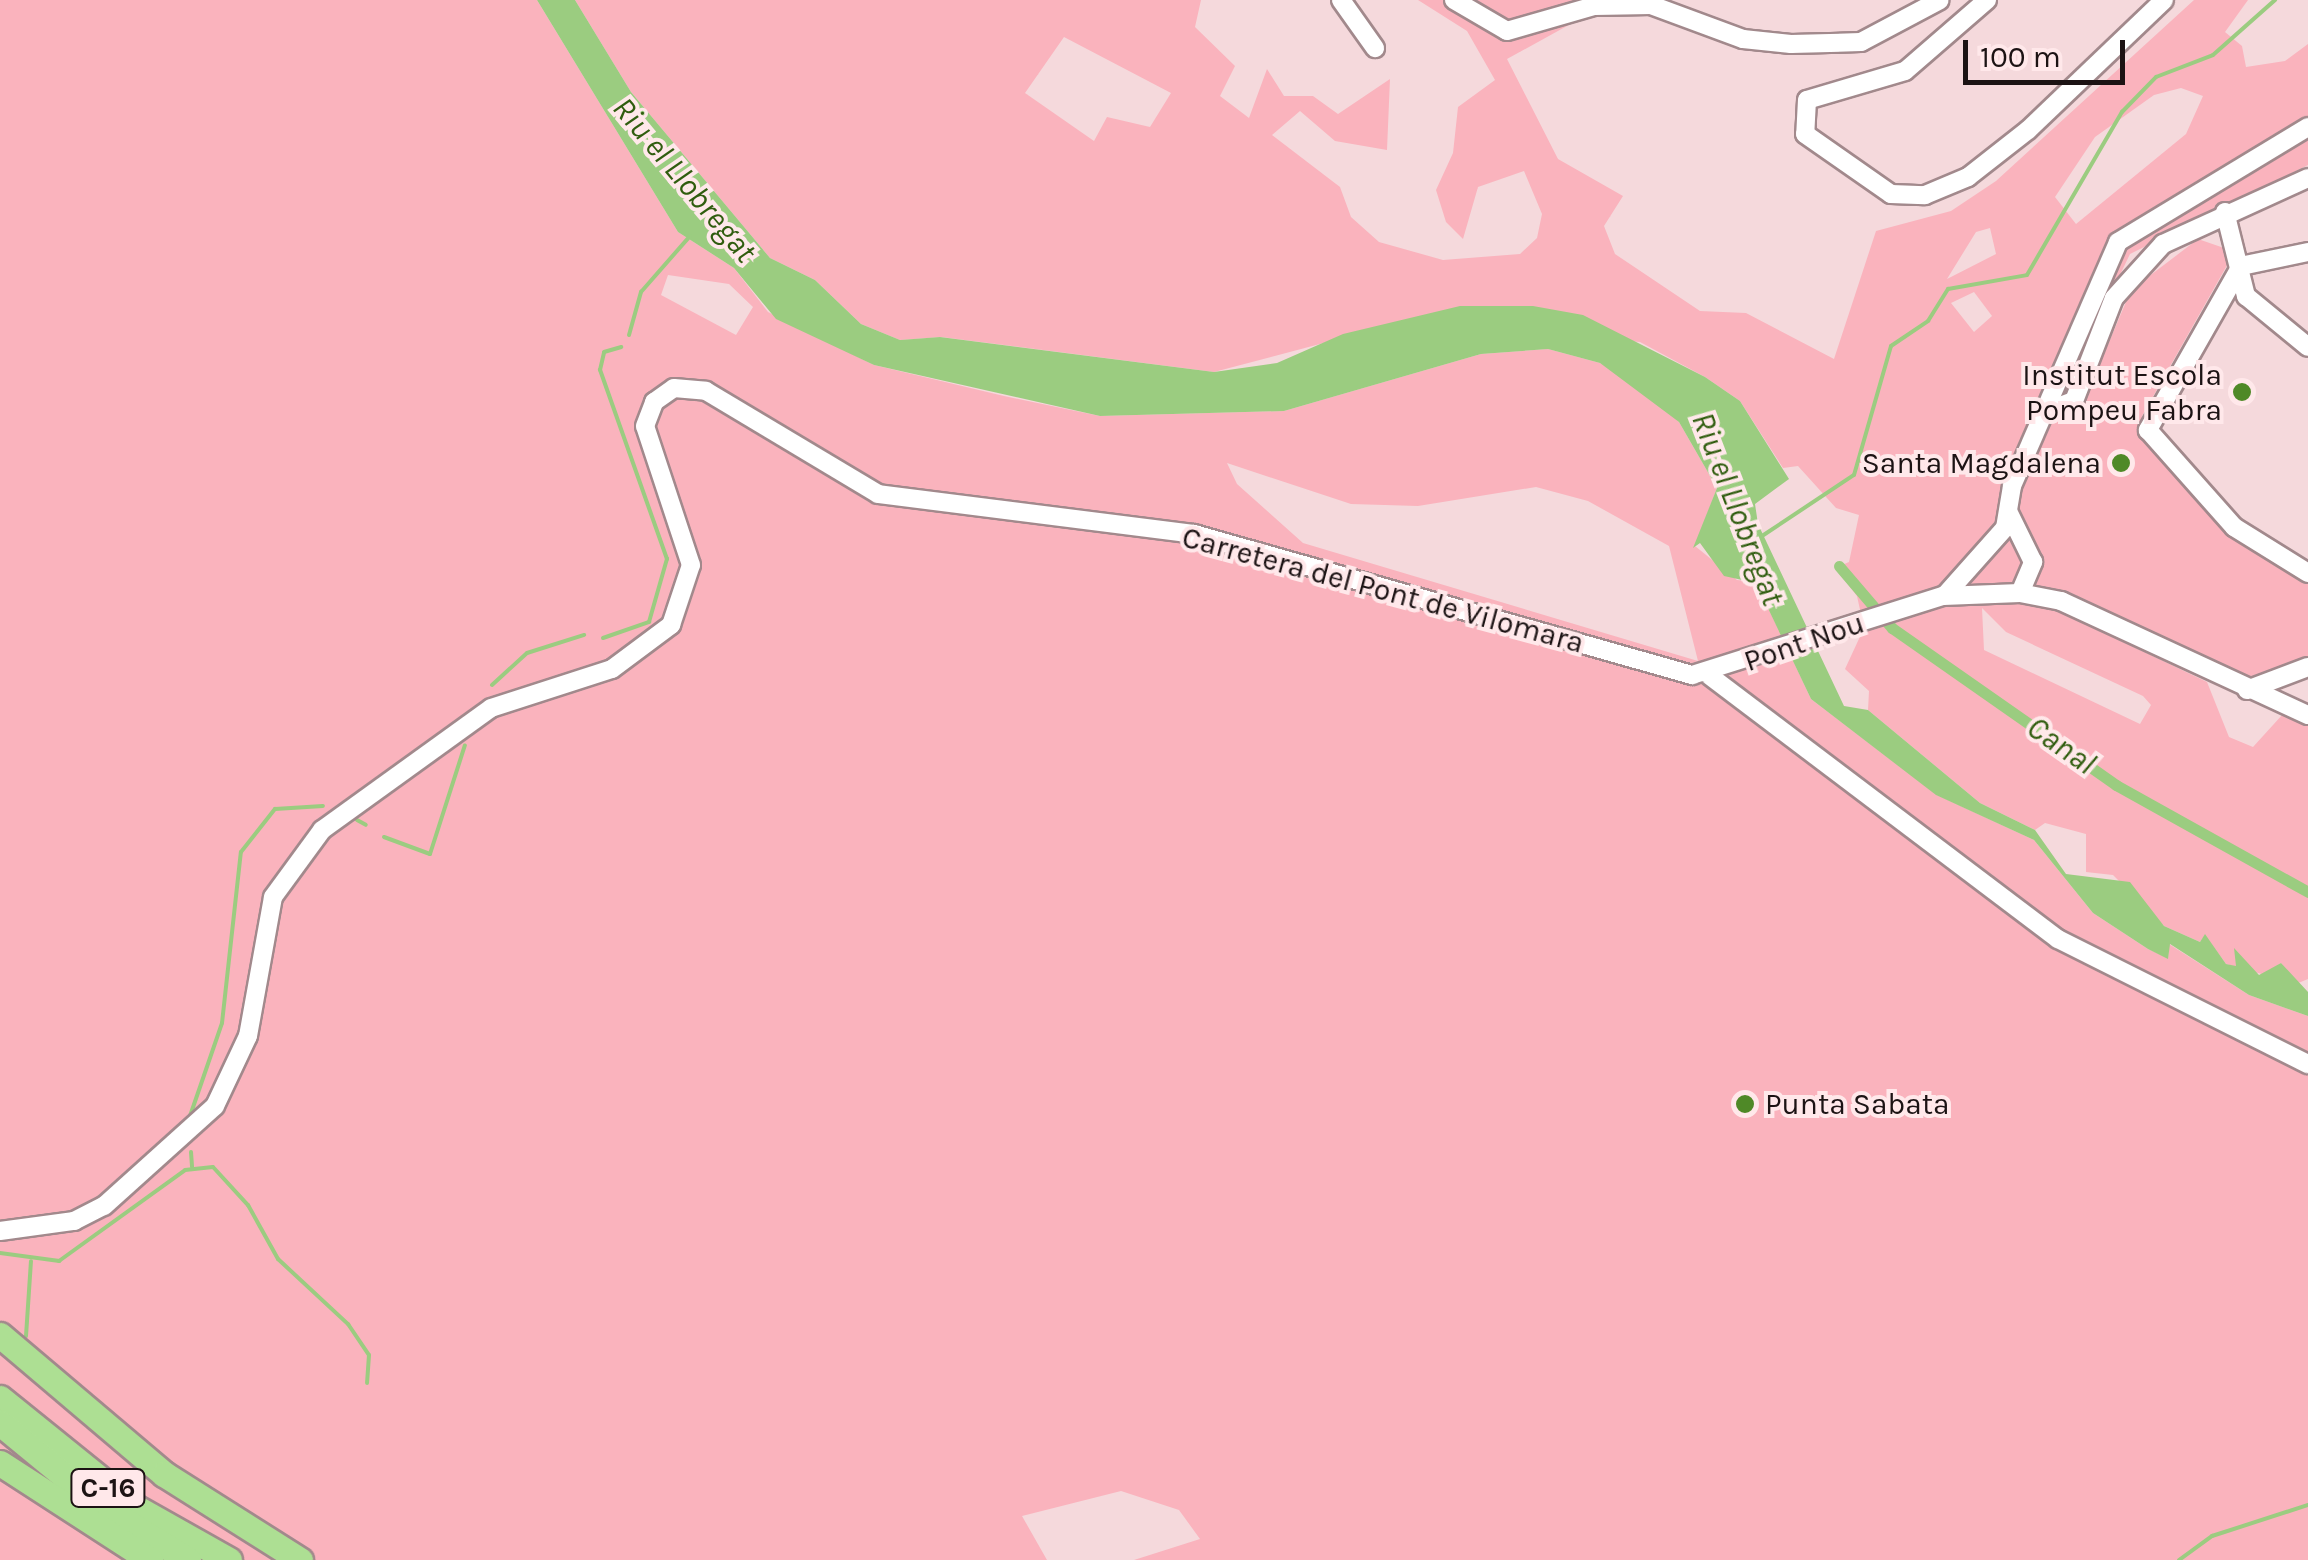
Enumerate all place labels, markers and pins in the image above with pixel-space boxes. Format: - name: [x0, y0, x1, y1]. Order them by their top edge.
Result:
- place label: Institut Escola Pompeu Fabra: [2022, 357, 2222, 428]
- marker: Institut Escola Pompeu Fabra: [2231, 381, 2253, 403]
- place label: Santa Magdalena: [1862, 445, 2101, 481]
- marker: Santa Magdalena: [2110, 452, 2132, 474]
- place label: Punta Sabata: [1765, 1086, 1950, 1122]
- marker: Punta Sabata: [1734, 1093, 1756, 1115]

